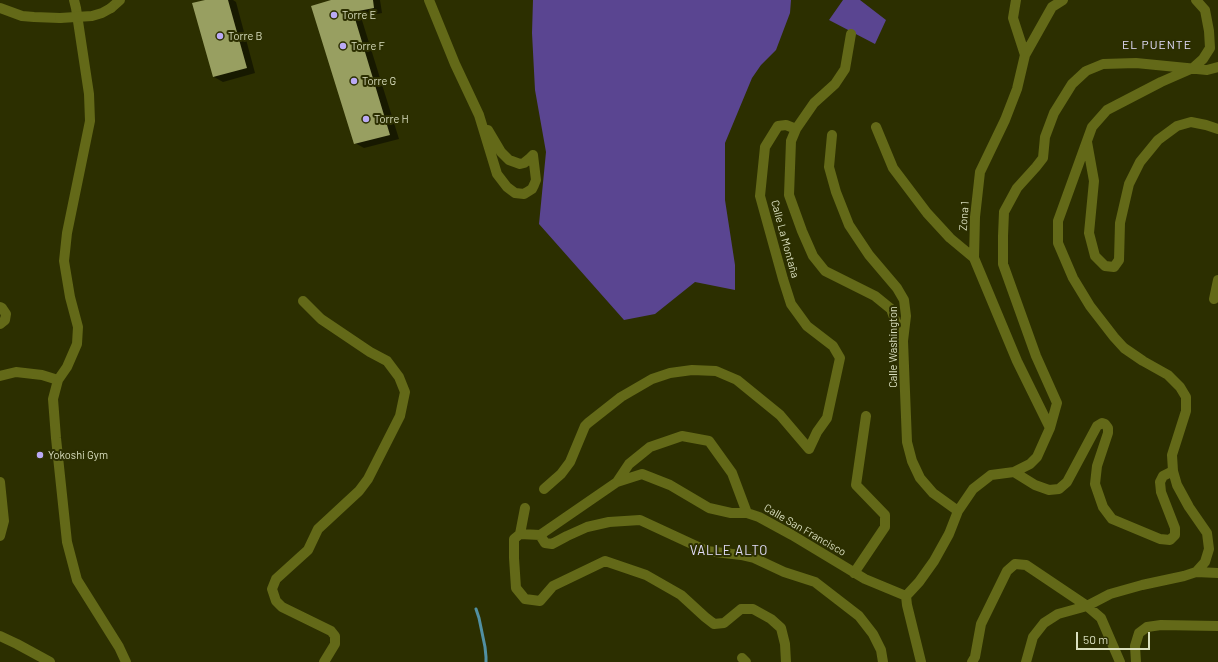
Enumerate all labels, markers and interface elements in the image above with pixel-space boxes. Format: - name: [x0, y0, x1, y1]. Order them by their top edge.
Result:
- place label: Torre E: [342, 8, 376, 22]
- marker: Torre E: [329, 10, 339, 20]
- place label: Torre B: [228, 29, 262, 43]
- marker: Torre B: [215, 31, 225, 41]
- district label: EL PUENTE: [1122, 38, 1192, 52]
- place label: Torre F: [351, 39, 385, 53]
- marker: Torre F: [338, 41, 348, 51]
- place label: Torre G: [362, 74, 396, 88]
- marker: Torre G: [349, 76, 359, 86]
- place label: Torre H: [374, 112, 409, 126]
- marker: Torre H: [361, 114, 371, 124]
- street label: Calle La Montaña: [768, 198, 802, 280]
- street label: Zona 1: [956, 201, 972, 231]
- street label: Calle Washington: [886, 306, 900, 388]
- place label: Yokoshi Gym: [48, 448, 108, 462]
- marker: Yokoshi Gym: [35, 450, 45, 460]
- street label: Calle San Francisco: [762, 501, 848, 559]
- district label: VALLE ALTO: [690, 543, 768, 559]
- scale bar: [1078, 624, 1152, 650]
- text: 50 m: [1083, 632, 1108, 646]

